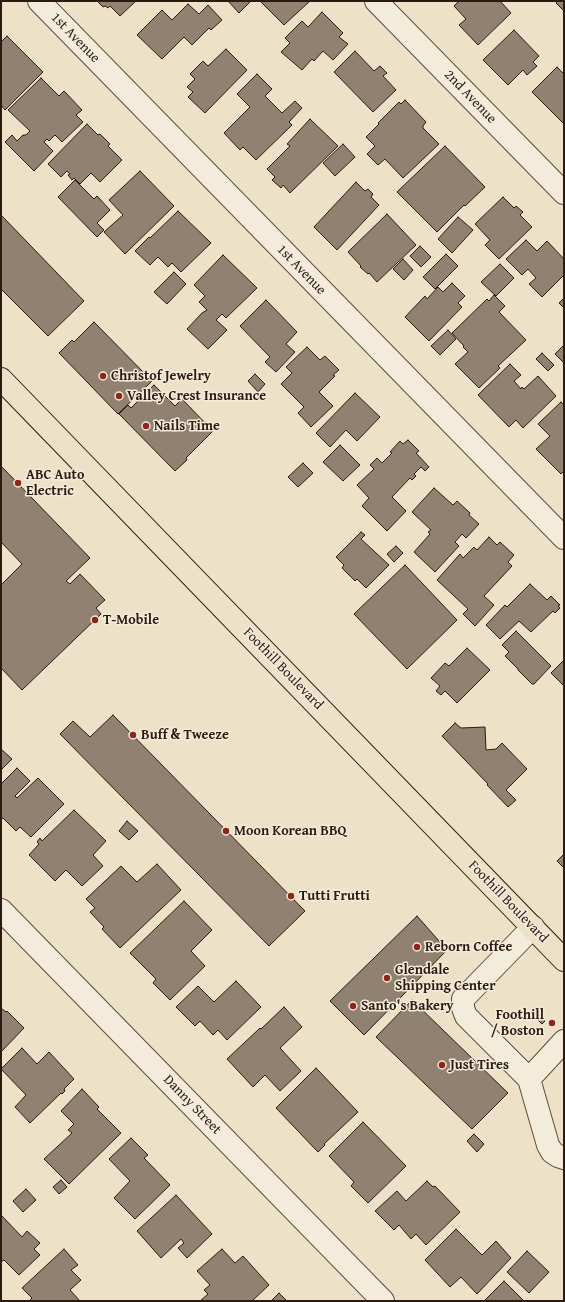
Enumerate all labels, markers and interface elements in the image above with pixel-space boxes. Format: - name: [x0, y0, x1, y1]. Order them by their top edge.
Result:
- street label: 1st Avenue: [47, 9, 103, 67]
- street label: 2nd Avenue: [440, 67, 500, 127]
- street label: 1st Avenue: [273, 241, 329, 299]
- place label: Christof Jewelry: [111, 368, 211, 384]
- marker: Christof Jewelry: [98, 371, 108, 381]
- place label: Valley Crest Insurance: [127, 388, 266, 404]
- marker: Valley Crest Insurance: [114, 391, 124, 401]
- place label: Nails Time: [154, 418, 220, 434]
- marker: Nails Time: [141, 421, 151, 431]
- place label: ABC Auto Electric: [26, 467, 84, 500]
- marker: ABC Auto Electric: [13, 478, 23, 488]
- place label: T-Mobile: [103, 612, 159, 628]
- marker: T-Mobile: [90, 615, 100, 625]
- street label: Foothill Boulevard: [240, 624, 326, 714]
- place label: Buff & Tweeze: [141, 727, 229, 743]
- marker: Buff & Tweeze: [128, 730, 138, 740]
- place label: Moon Korean BBQ: [234, 823, 346, 839]
- marker: Moon Korean BBQ: [221, 826, 231, 836]
- street label: Foothill Boulevard: [465, 857, 551, 947]
- place label: Tutti Frutti: [299, 888, 370, 904]
- marker: Tutti Frutti: [286, 891, 296, 901]
- place label: Reborn Coffee: [425, 939, 512, 955]
- marker: Reborn Coffee: [412, 942, 422, 952]
- place label: Glendale Shipping Center: [395, 962, 496, 994]
- marker: Glendale Shipping Center: [382, 973, 392, 983]
- place label: Santo's Bakery: [361, 998, 454, 1014]
- marker: Santo's Bakery: [348, 1001, 358, 1011]
- place label: Foothill / Boston: [491, 1007, 544, 1040]
- marker: Foothill / Boston: [547, 1018, 557, 1028]
- place label: Just Tires: [450, 1057, 509, 1073]
- marker: Just Tires: [437, 1060, 447, 1070]
- street label: Danny Street: [159, 1072, 225, 1138]

